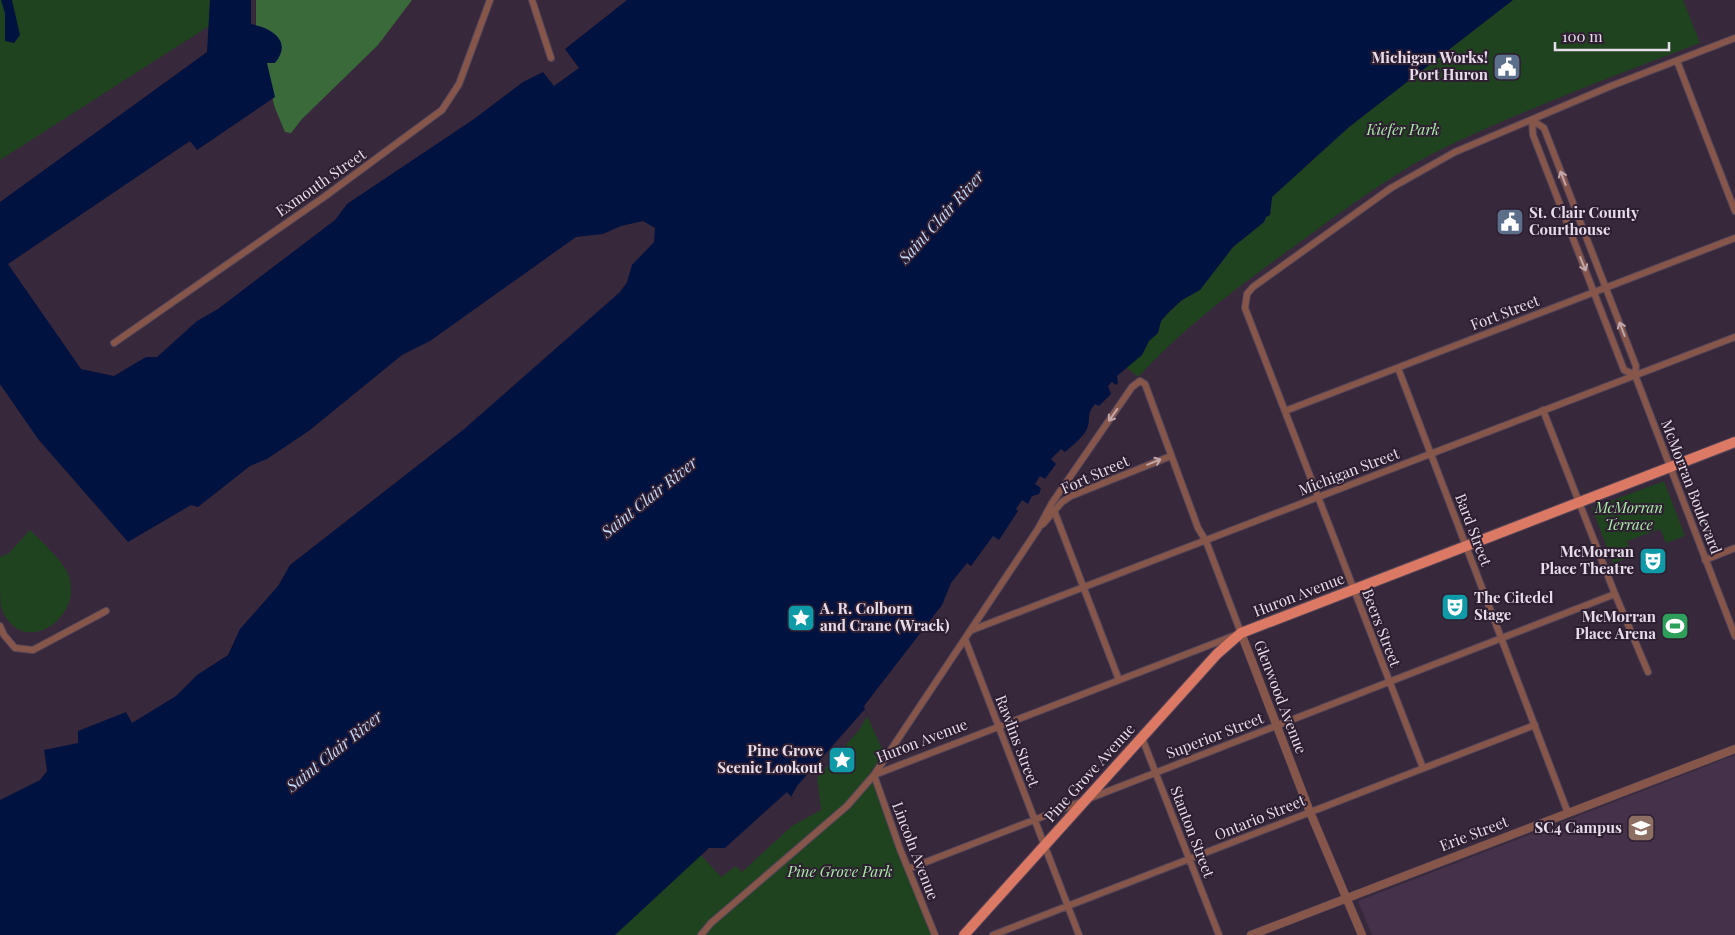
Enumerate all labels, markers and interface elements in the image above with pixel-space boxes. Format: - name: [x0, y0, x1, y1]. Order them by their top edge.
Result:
- scale bar: [1555, 20, 1669, 52]
- text: 100 m: [1562, 26, 1603, 46]
- place label: Michigan Works! Port Huron: [1371, 47, 1489, 84]
- public building icon: Michigan Works! Port Huron: [1492, 52, 1522, 82]
- park label: Kiefer Park: [1365, 119, 1440, 139]
- street label: Exmouth Street: [272, 143, 370, 221]
- water label: Saint Clair River: [893, 165, 989, 268]
- one-way arrow: [1558, 171, 1568, 186]
- place label: St. Clair County Courthouse: [1529, 202, 1639, 239]
- public building icon: St. Clair County Courthouse: [1495, 207, 1525, 237]
- one-way arrow: [1578, 256, 1588, 271]
- street label: Fort Street: [1467, 290, 1543, 334]
- one-way arrow: [1617, 322, 1627, 337]
- one-way arrow: [1108, 407, 1118, 421]
- street label: McMorran Boulevard: [1657, 417, 1727, 557]
- street label: Michigan Street: [1295, 442, 1402, 499]
- street label: Fort Street: [1058, 450, 1132, 498]
- water label: Saint Clair River: [596, 451, 702, 542]
- one-way arrow: [1146, 457, 1161, 467]
- street label: Bard Street: [1451, 491, 1497, 569]
- park label: McMorran Terrace: [1594, 497, 1663, 534]
- place label: McMorran Place Theatre: [1540, 541, 1635, 578]
- theatre icon: McMorran Place Theatre: [1638, 546, 1668, 576]
- street label: Huron Avenue: [1250, 567, 1347, 621]
- street label: Beers Street: [1358, 586, 1406, 670]
- place label: The Citedel Stage: [1474, 587, 1554, 624]
- theatre icon: The Citedel Stage: [1440, 592, 1470, 622]
- place label: A. R. Colborn and Crane (Wrack): [819, 598, 950, 635]
- place icon: A. R. Colborn and Crane (Wrack): [786, 603, 816, 633]
- place label: McMorran Place Arena: [1575, 606, 1657, 643]
- sports icon: McMorran Place Arena: [1660, 611, 1690, 641]
- street label: Glenwood Avenue: [1250, 637, 1312, 756]
- street label: Rawlins Street: [991, 692, 1045, 790]
- water label: Saint Clair River: [281, 705, 387, 796]
- street label: Superior Street: [1163, 707, 1267, 763]
- street label: Huron Avenue: [873, 713, 970, 767]
- street label: Pine Grove Avenue: [1040, 719, 1139, 826]
- place label: Pine Grove Scenic Lookout: [717, 740, 824, 777]
- place icon: Pine Grove Scenic Lookout: [827, 745, 857, 775]
- street label: Stanton Street: [1166, 783, 1220, 881]
- street label: Ontario Street: [1211, 790, 1309, 844]
- street label: Lincoln Avenue: [888, 799, 944, 903]
- street label: Erie Street: [1437, 811, 1511, 855]
- school or university icon: SC4 Campus: [1626, 813, 1656, 843]
- place label: SC4 Campus: [1534, 817, 1622, 837]
- park label: Pine Grove Park: [786, 861, 893, 881]

